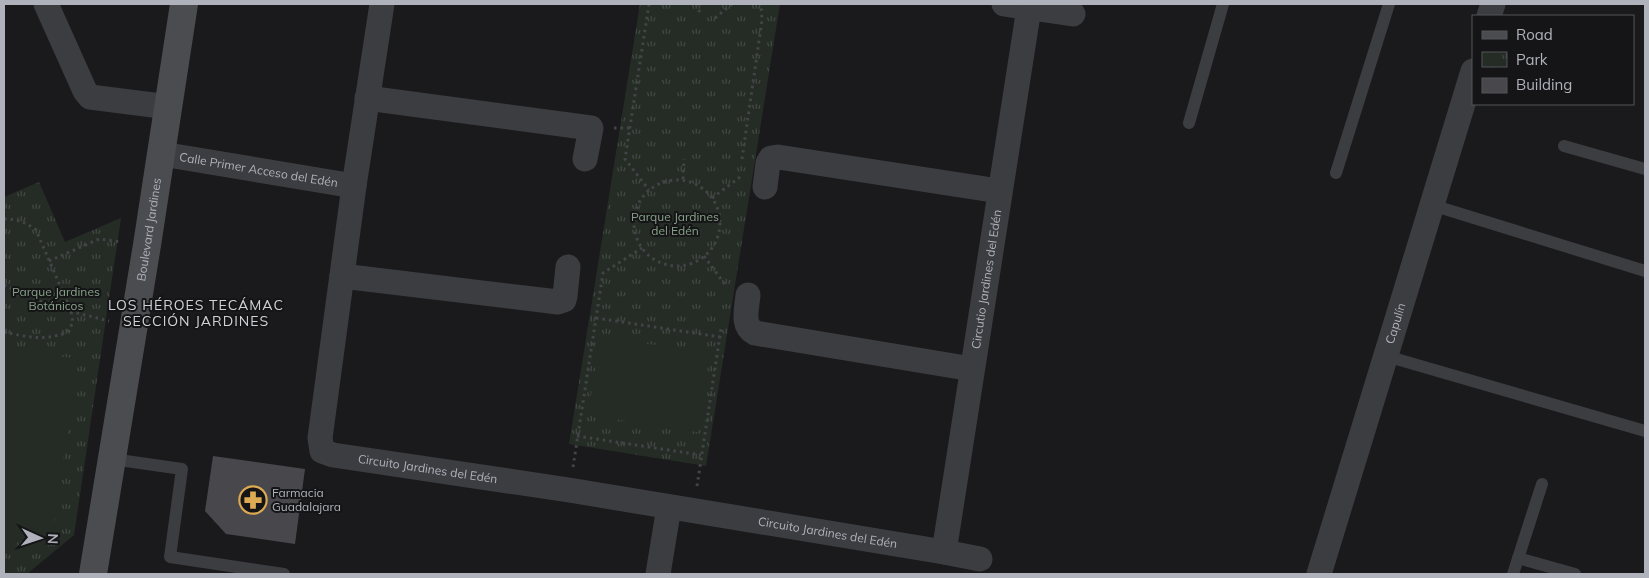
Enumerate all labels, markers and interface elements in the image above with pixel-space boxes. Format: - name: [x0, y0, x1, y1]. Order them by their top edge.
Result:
- legend: [1472, 15, 1634, 105]
- text: Road: [1516, 25, 1553, 44]
- text: Park: [1516, 50, 1548, 69]
- text: Building: [1516, 75, 1572, 94]
- street label: Calle Primer Acceso del Edén: [178, 149, 339, 190]
- street label: Boulevard Jardines: [133, 177, 164, 282]
- street label: Circutio Jardines del Edén: [968, 208, 1004, 350]
- park label: Parque Jardines del Edén: [631, 209, 719, 238]
- park label: Parque Jardines Botánicos: [12, 284, 100, 313]
- district label: LOS HÉROES TECÁMAC SECCIÓN JARDINES: [108, 296, 284, 330]
- street label: Capulín: [1382, 301, 1409, 346]
- street label: Circuito Jardines del Edén: [357, 451, 499, 486]
- pharmacy icon: Farmacia Guadalajara: [238, 485, 268, 515]
- place label: Farmacia Guadalajara: [272, 485, 341, 514]
- north arrow: [15, 513, 65, 563]
- street label: Circuito Jardines del Edén: [757, 513, 898, 551]
- text: N: [44, 533, 62, 544]

